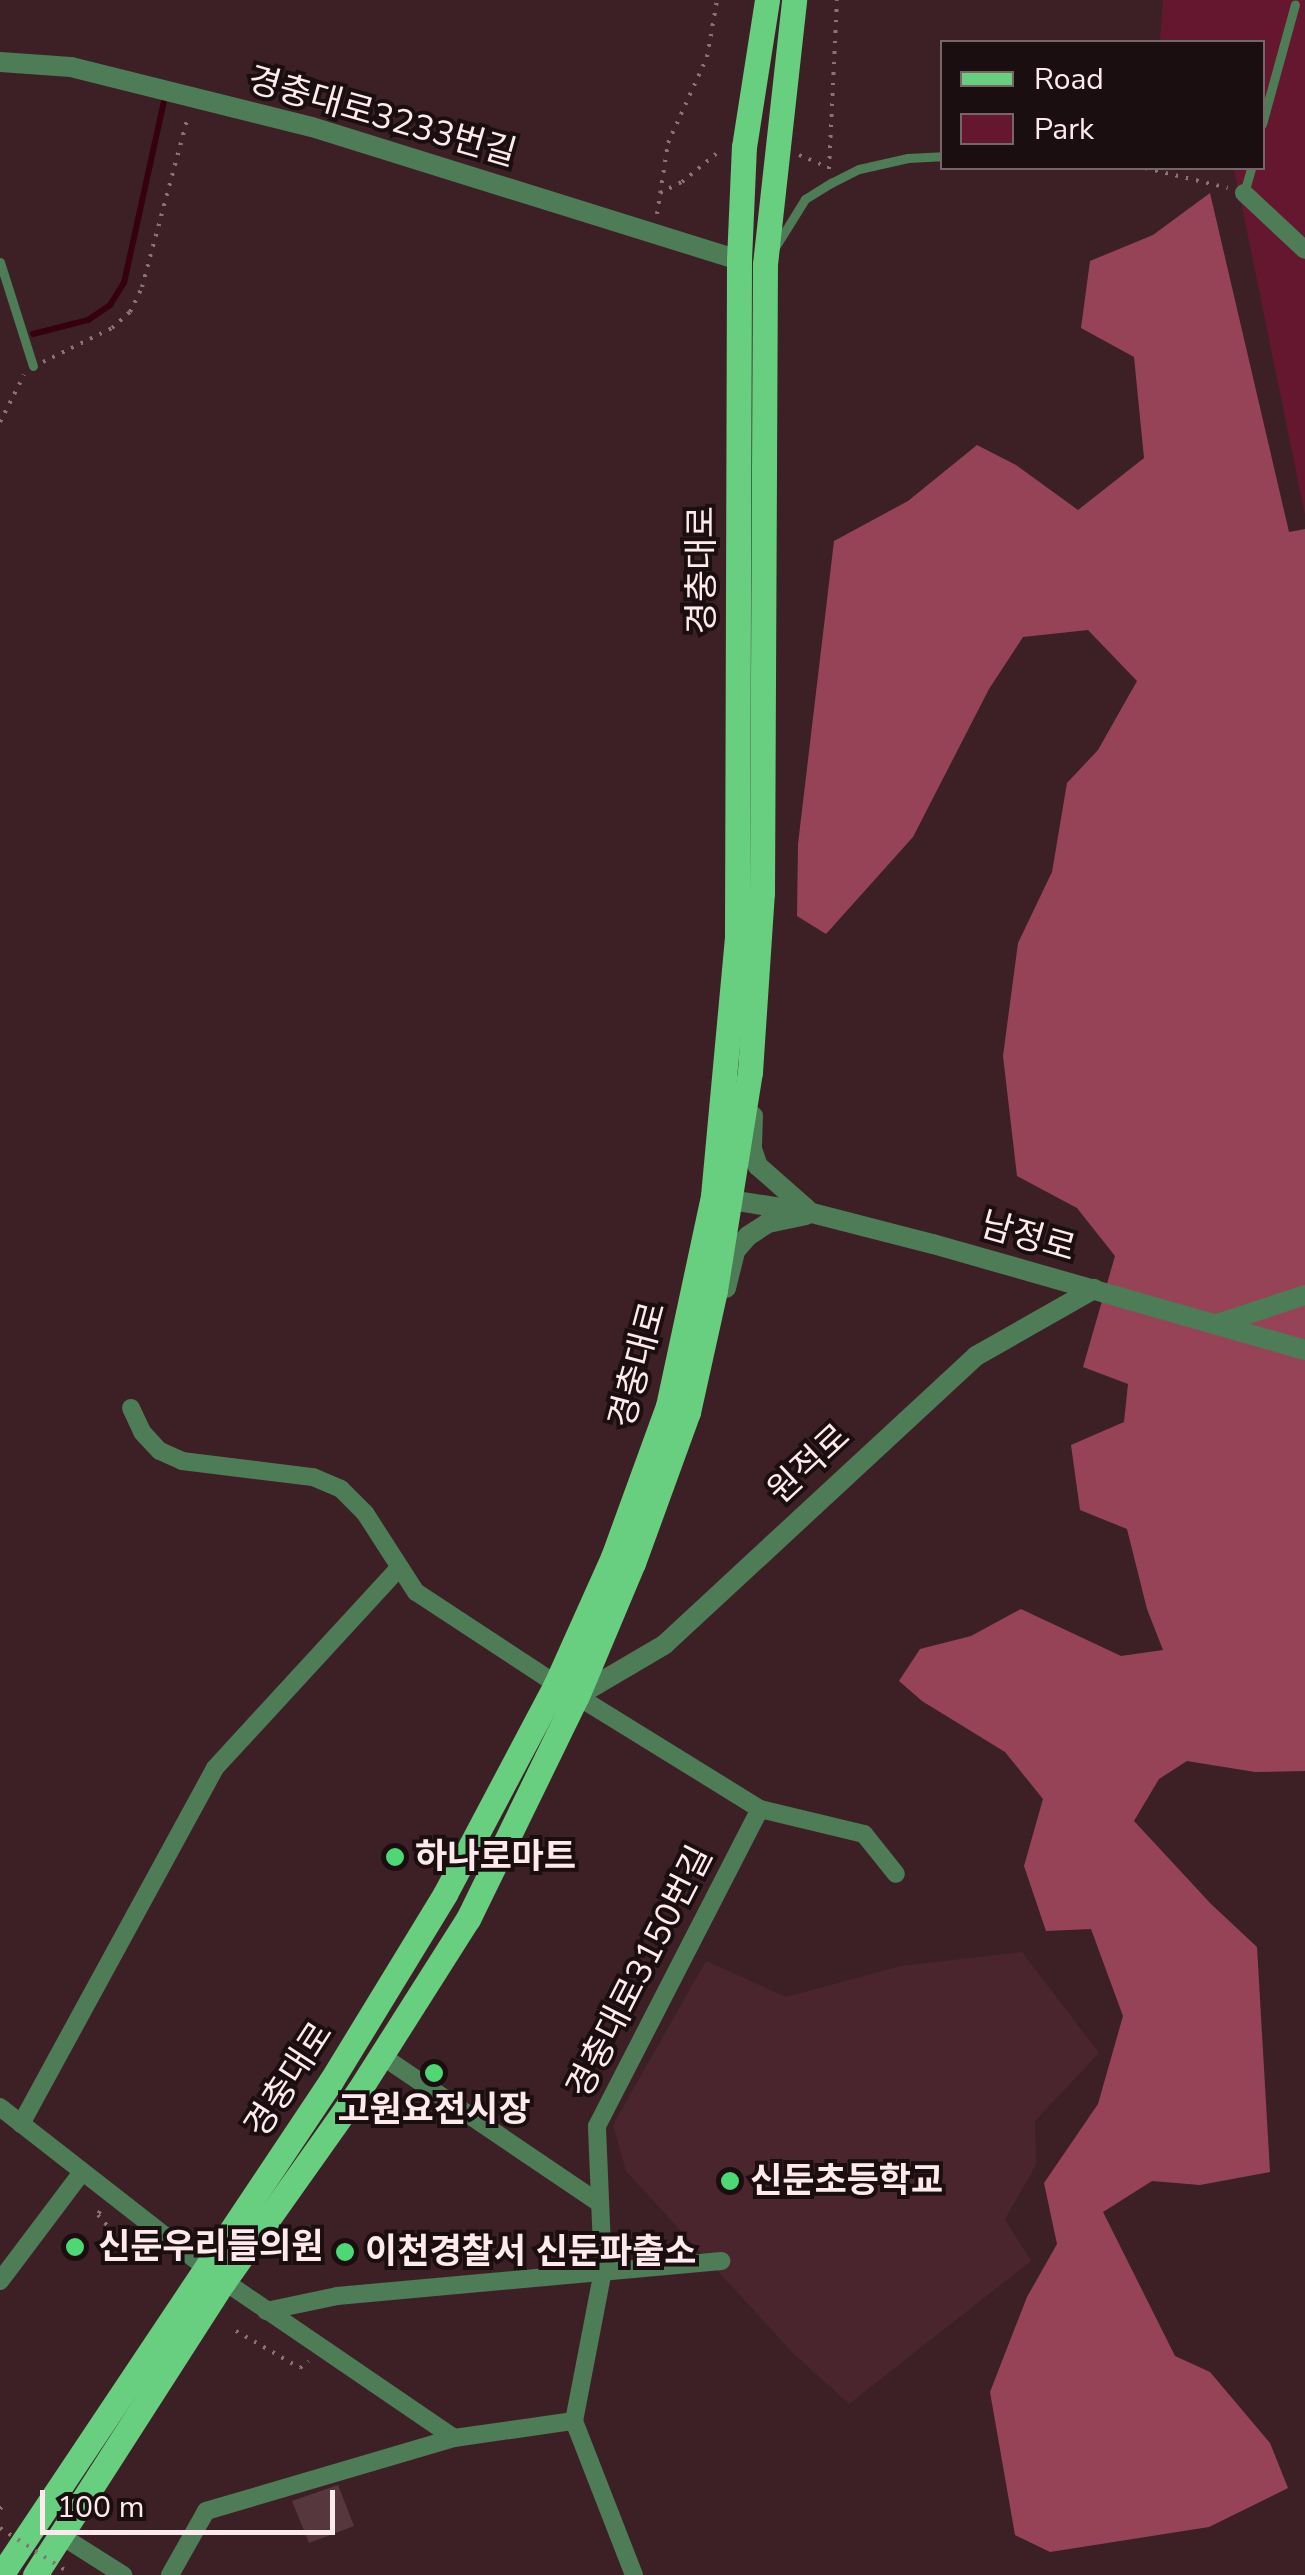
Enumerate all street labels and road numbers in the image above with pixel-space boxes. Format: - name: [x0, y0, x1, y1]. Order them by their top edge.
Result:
- street label: 경충대로3233번길: [243, 59, 521, 175]
- street label: 경충대로: [681, 506, 723, 634]
- street label: 남정로: [976, 1204, 1080, 1270]
- street label: 경충대로: [601, 1297, 675, 1433]
- street label: 원적로: [759, 1416, 859, 1512]
- street label: 경충대로3150번길: [558, 1839, 722, 2105]
- street label: 경충대로: [236, 2015, 342, 2145]

